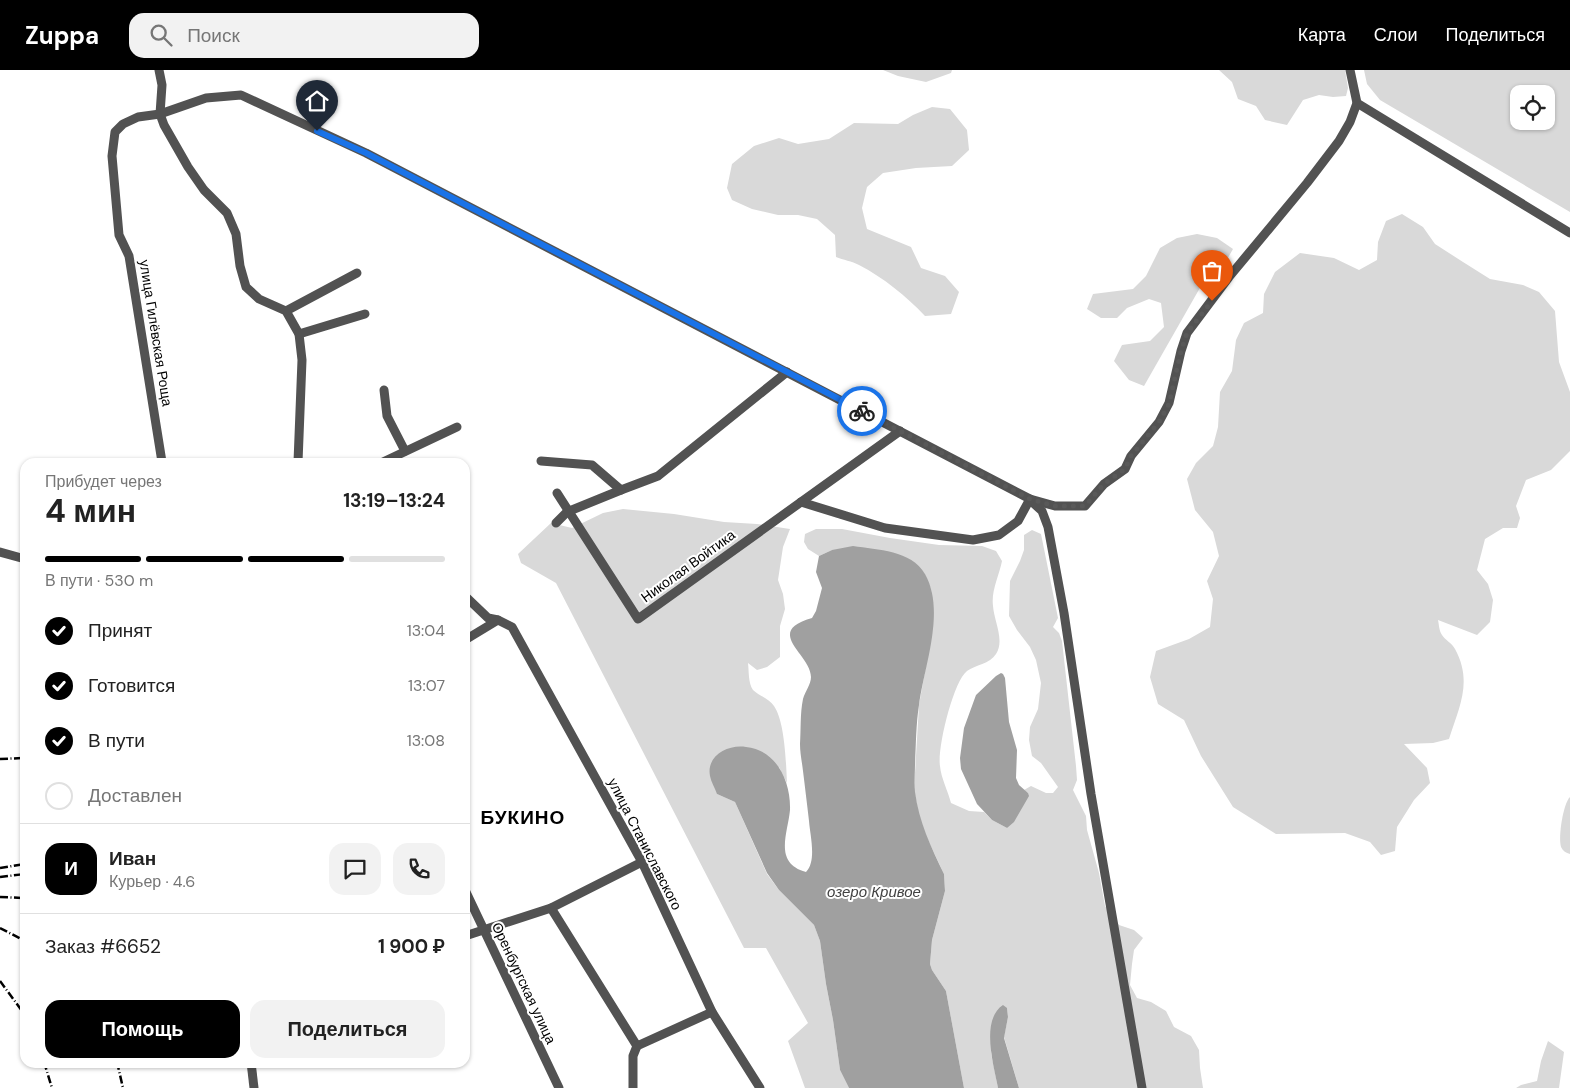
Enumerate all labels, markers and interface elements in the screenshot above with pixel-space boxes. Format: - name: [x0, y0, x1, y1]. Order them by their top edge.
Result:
- search box: [129, 13, 479, 58]
- text: Zuppa: [25, 20, 99, 51]
- icon: search: [147, 21, 175, 49]
- text: Поиск: [187, 23, 240, 48]
- text: Карта: [1298, 23, 1346, 47]
- text: Слои: [1374, 23, 1418, 47]
- text: Поделиться: [1446, 23, 1545, 47]
- pin: [296, 80, 338, 131]
- map controls: [1510, 85, 1555, 130]
- button: locate: [1510, 85, 1555, 130]
- icon: home: [303, 87, 331, 115]
- pin: [1191, 250, 1233, 301]
- icon: bag: [1198, 257, 1226, 285]
- street label: улица Гилёвская Роща: [136, 258, 177, 408]
- courier: [837, 386, 887, 436]
- icon: bike: [848, 397, 876, 425]
- text: Прибудет через: [45, 471, 162, 492]
- text: 13:19–13:24: [343, 488, 445, 513]
- text: 4 мин: [45, 490, 136, 532]
- street label: Николая Войтика: [637, 526, 739, 606]
- text: В пути · 530 m: [45, 570, 153, 591]
- icon: check: [45, 617, 73, 645]
- text: Принят: [88, 618, 152, 643]
- text: 13:04: [407, 620, 445, 641]
- icon: check: [45, 672, 73, 700]
- text: Готовится: [88, 673, 175, 698]
- text: 13:07: [408, 675, 445, 696]
- icon: check: [45, 727, 73, 755]
- text: В пути: [88, 728, 145, 753]
- text: 13:08: [407, 730, 445, 751]
- street label: улица Станиславского: [604, 775, 686, 913]
- text: Доставлен: [88, 783, 182, 808]
- district label: БУКИНО: [481, 805, 565, 830]
- button: chat: [329, 843, 381, 895]
- button: phone: [393, 843, 445, 895]
- text: Иван: [109, 846, 156, 871]
- text: И: [64, 856, 78, 881]
- text: Курьер · 4.6: [109, 871, 195, 892]
- water label: озеро Кривое: [827, 882, 921, 902]
- street label: Оренбургская улица: [488, 919, 560, 1047]
- text: Заказ #6652: [45, 934, 161, 959]
- text: 1 900 ₽: [378, 934, 445, 959]
- button: Помощь: [45, 1000, 240, 1058]
- button: Поделиться: [250, 1000, 445, 1058]

